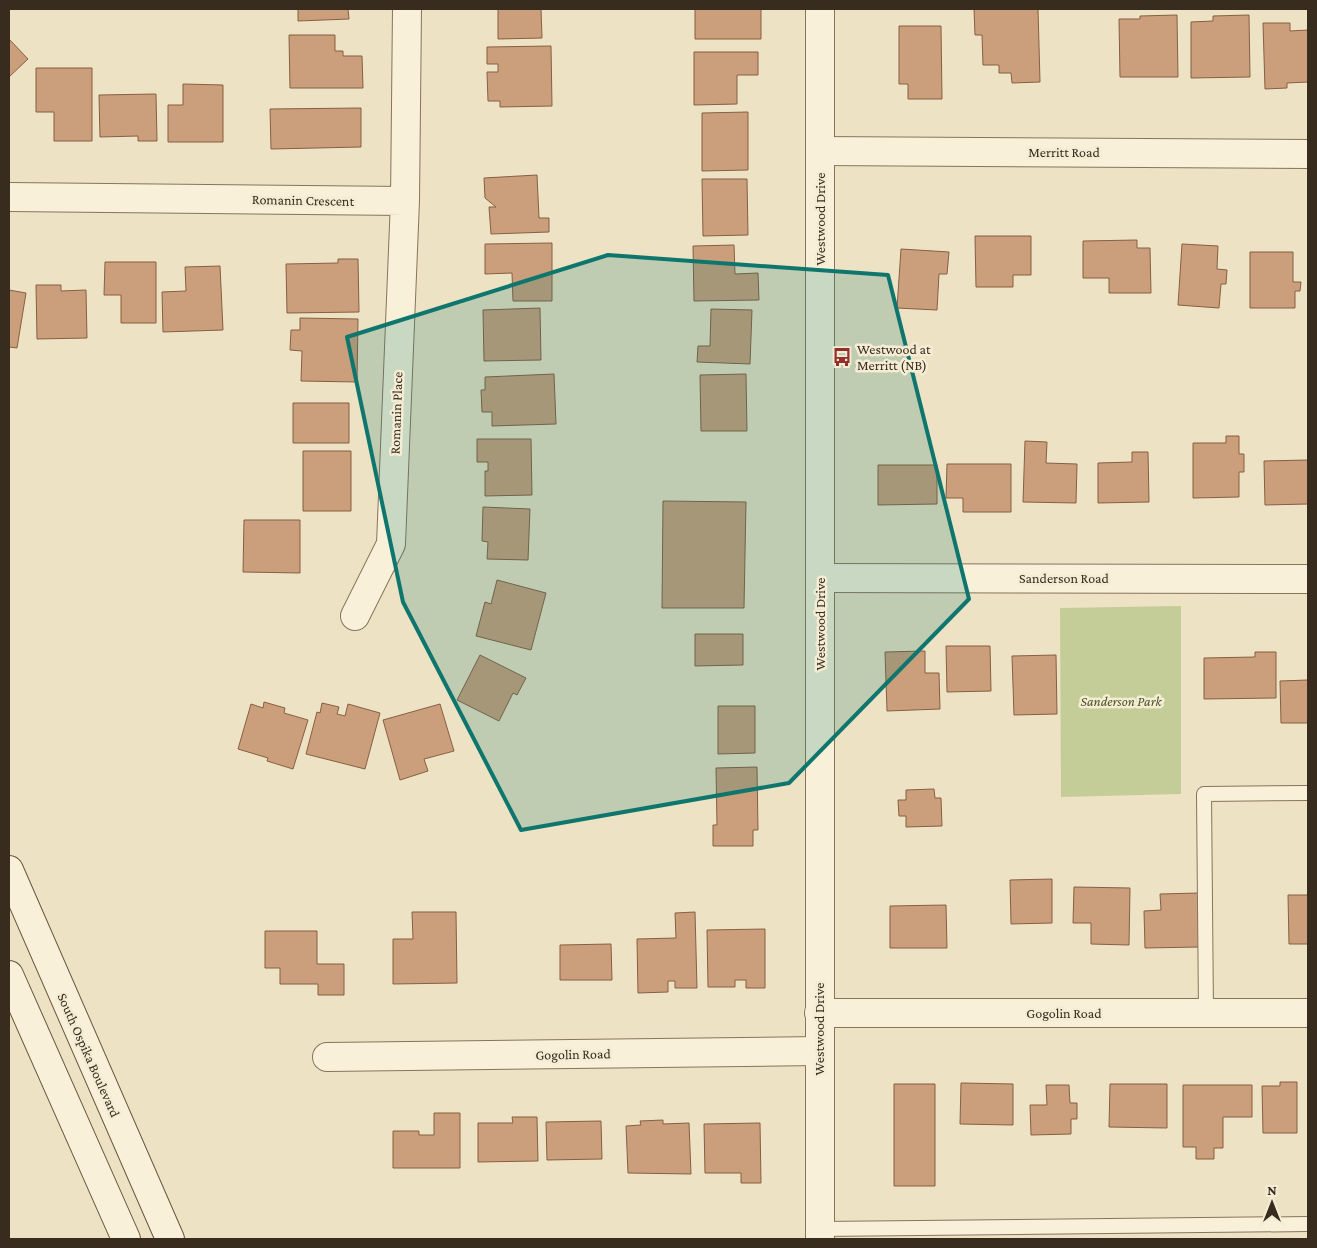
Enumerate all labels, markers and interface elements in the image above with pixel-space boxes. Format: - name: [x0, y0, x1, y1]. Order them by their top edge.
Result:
- street label: Merritt Road: [1028, 144, 1100, 160]
- street label: Westwood Drive: [812, 173, 828, 265]
- street label: Romanin Crescent: [252, 191, 355, 209]
- place label: Westwood at Merritt (NB): [857, 341, 931, 374]
- bus stop icon: Westwood at Merritt (NB): [831, 346, 853, 368]
- street label: Romanin Place: [387, 371, 405, 455]
- street label: Sanderson Road: [1019, 570, 1110, 586]
- street label: Westwood Drive: [812, 578, 828, 670]
- park label: Sanderson Park: [1080, 693, 1162, 709]
- street label: Westwood Drive: [811, 983, 827, 1075]
- street label: South Ospika Boulevard: [54, 991, 124, 1120]
- street label: Gogolin Road: [1026, 1005, 1102, 1021]
- street label: Gogolin Road: [535, 1045, 611, 1063]
- north arrow: [1247, 1178, 1297, 1228]
- text: N: [1267, 1182, 1277, 1198]

